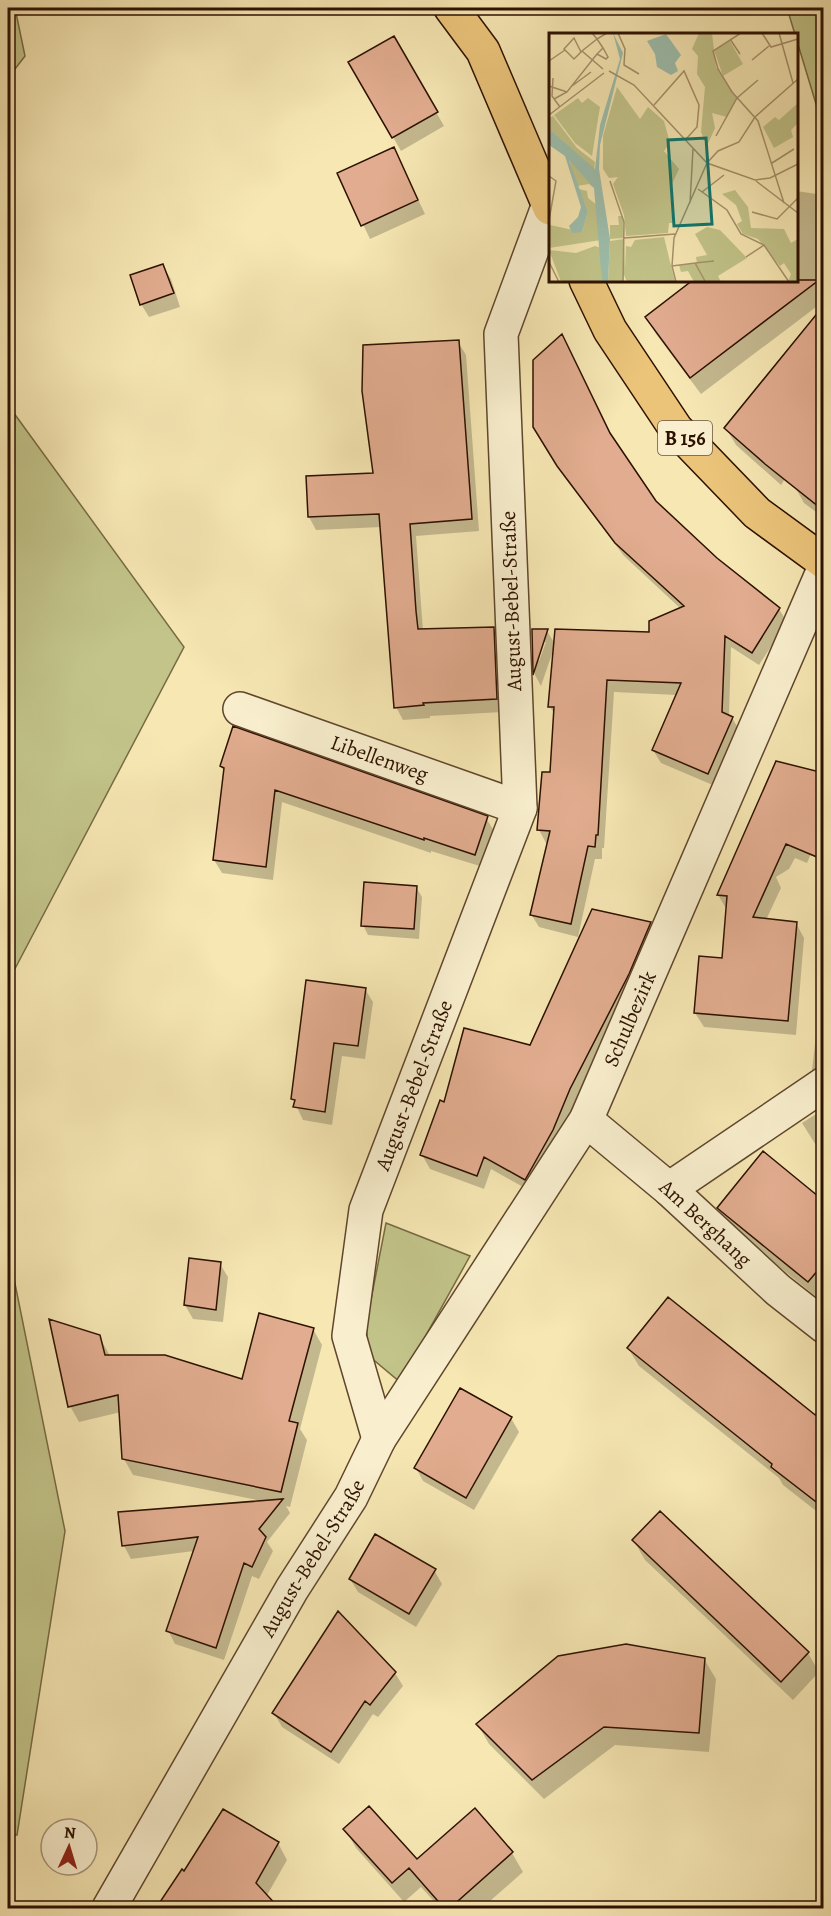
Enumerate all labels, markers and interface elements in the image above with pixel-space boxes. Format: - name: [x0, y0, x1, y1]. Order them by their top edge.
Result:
- inset map: [549, 33, 798, 282]
- road number: B 156: [658, 421, 712, 455]
- street label: August-Bebel-Straße: [494, 510, 528, 693]
- street label: Libellenweg: [327, 728, 433, 789]
- street label: Schulbezirk: [597, 966, 663, 1071]
- street label: August-Bebel-Straße: [368, 996, 459, 1175]
- street label: Am Berghang: [653, 1172, 758, 1273]
- street label: August-Bebel-Straße: [253, 1475, 371, 1643]
- north arrow: [39, 1817, 99, 1877]
- text: N: [63, 1822, 77, 1844]

